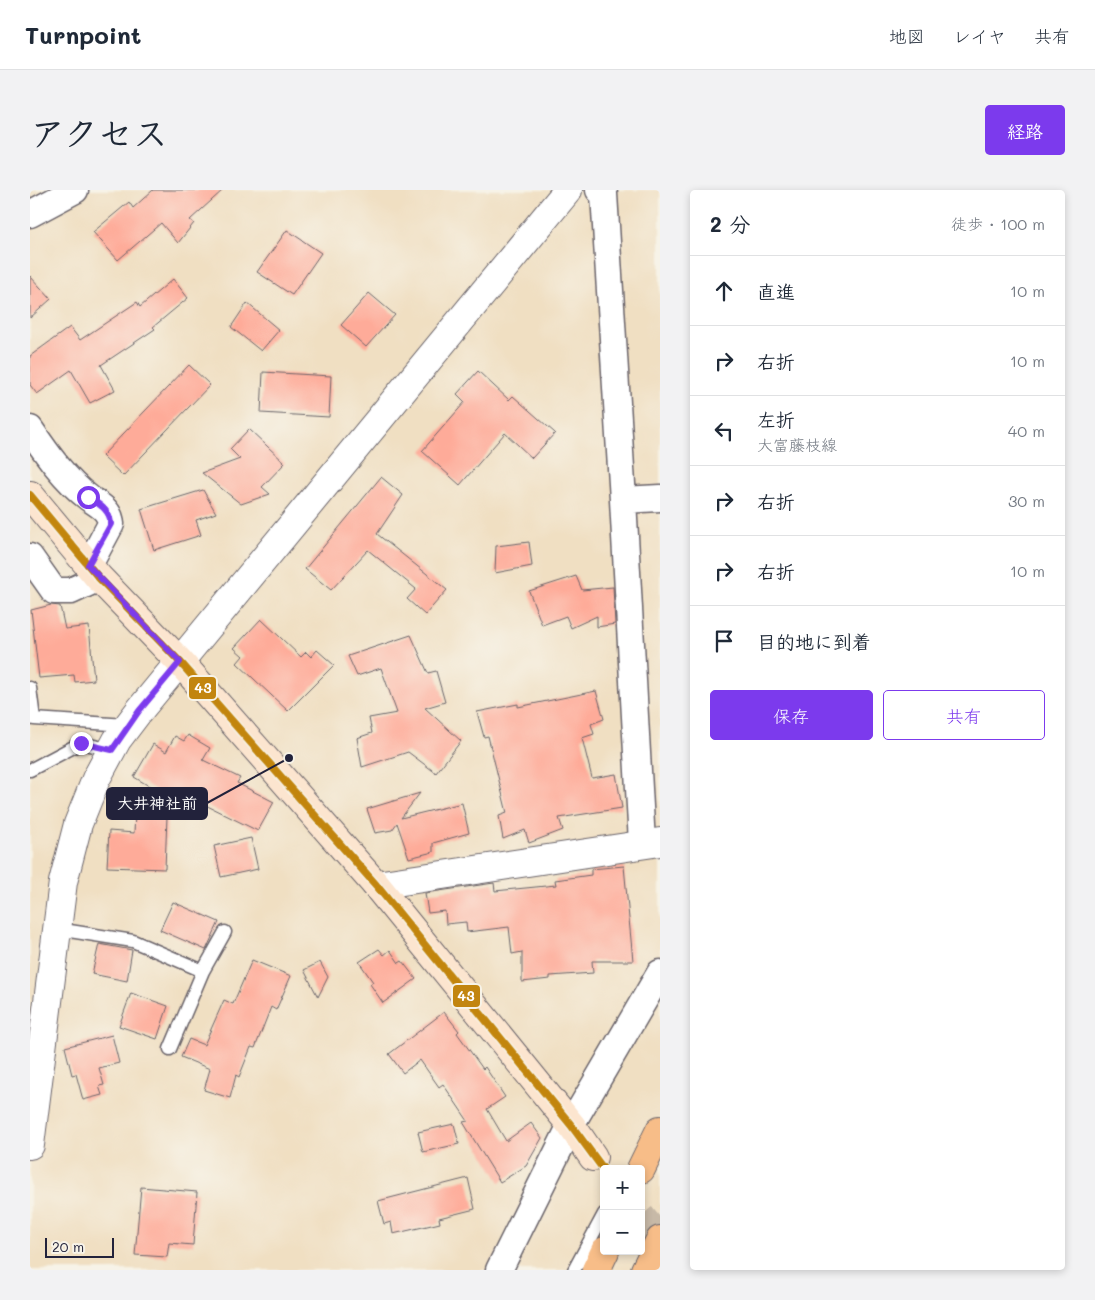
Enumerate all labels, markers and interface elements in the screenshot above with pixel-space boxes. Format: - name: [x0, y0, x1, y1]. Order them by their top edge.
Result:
- text: Turnpoint: [25, 19, 141, 50]
- text: 地図: [889, 24, 925, 48]
- text: レイヤ: [953, 24, 1006, 48]
- text: 共有: [1034, 24, 1070, 48]
- button: 経路: [985, 105, 1065, 155]
- text: アクセス: [30, 109, 168, 155]
- text: 2 分: [710, 210, 750, 237]
- text: 徒歩 · 100 m: [951, 213, 1045, 234]
- icon: ahead: [710, 277, 738, 305]
- text: 直進: [757, 279, 795, 304]
- text: 10 m: [1010, 280, 1045, 301]
- icon: right: [710, 347, 738, 375]
- text: 右折: [757, 349, 795, 374]
- text: 10 m: [1010, 350, 1045, 371]
- text: 左折: [757, 407, 795, 432]
- icon: left: [710, 417, 738, 445]
- text: 40 m: [1008, 420, 1045, 441]
- text: 大富藤枝線: [757, 434, 837, 455]
- route start: [77, 486, 100, 509]
- icon: right: [710, 487, 738, 515]
- text: 右折: [757, 489, 795, 514]
- text: 30 m: [1008, 490, 1045, 511]
- icon: right: [710, 557, 738, 585]
- text: 右折: [757, 559, 795, 584]
- text: 10 m: [1010, 560, 1045, 581]
- icon: arrive: [710, 627, 738, 655]
- text: 目的地に到着: [757, 629, 871, 654]
- line badge: 43: [188, 676, 217, 700]
- text: 43: [194, 678, 212, 697]
- button: 保存: [710, 690, 873, 740]
- button: 共有: [883, 690, 1045, 740]
- route end: [70, 732, 93, 755]
- callout: 大井神社前: [107, 788, 207, 819]
- text: 大井神社前: [117, 792, 197, 813]
- line badge: 43: [452, 984, 481, 1008]
- text: 43: [457, 986, 475, 1005]
- map controls: [600, 1165, 645, 1255]
- button: +: [600, 1165, 645, 1210]
- button: −: [600, 1210, 645, 1255]
- scale bar: [45, 1235, 114, 1258]
- text: 20 m: [52, 1237, 84, 1256]

